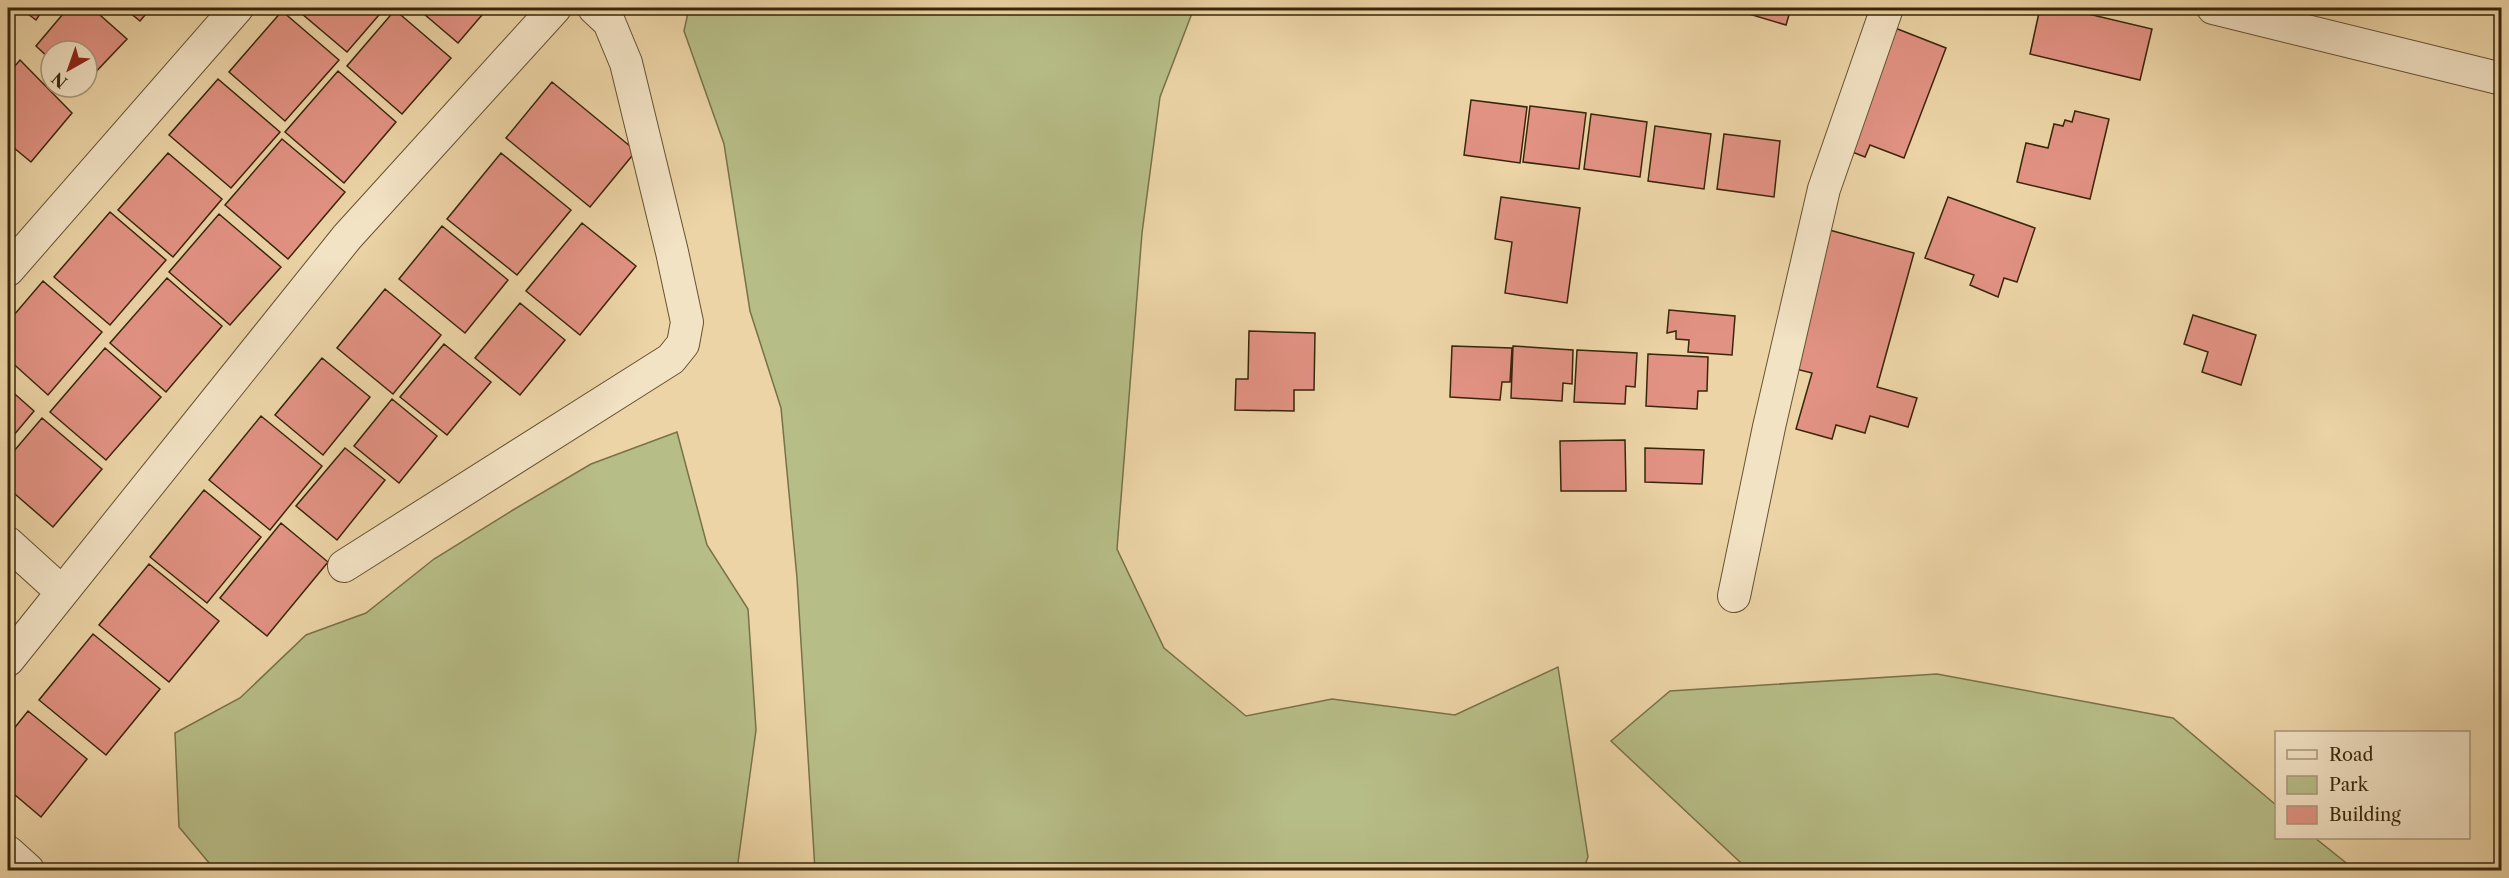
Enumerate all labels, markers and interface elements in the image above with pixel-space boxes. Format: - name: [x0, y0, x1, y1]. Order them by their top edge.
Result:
- north arrow: [39, 39, 99, 99]
- text: N: [48, 68, 71, 93]
- legend: [2275, 731, 2470, 839]
- text: Road: [2329, 744, 2374, 766]
- text: Park: [2329, 774, 2370, 796]
- text: Building: [2329, 804, 2401, 826]

